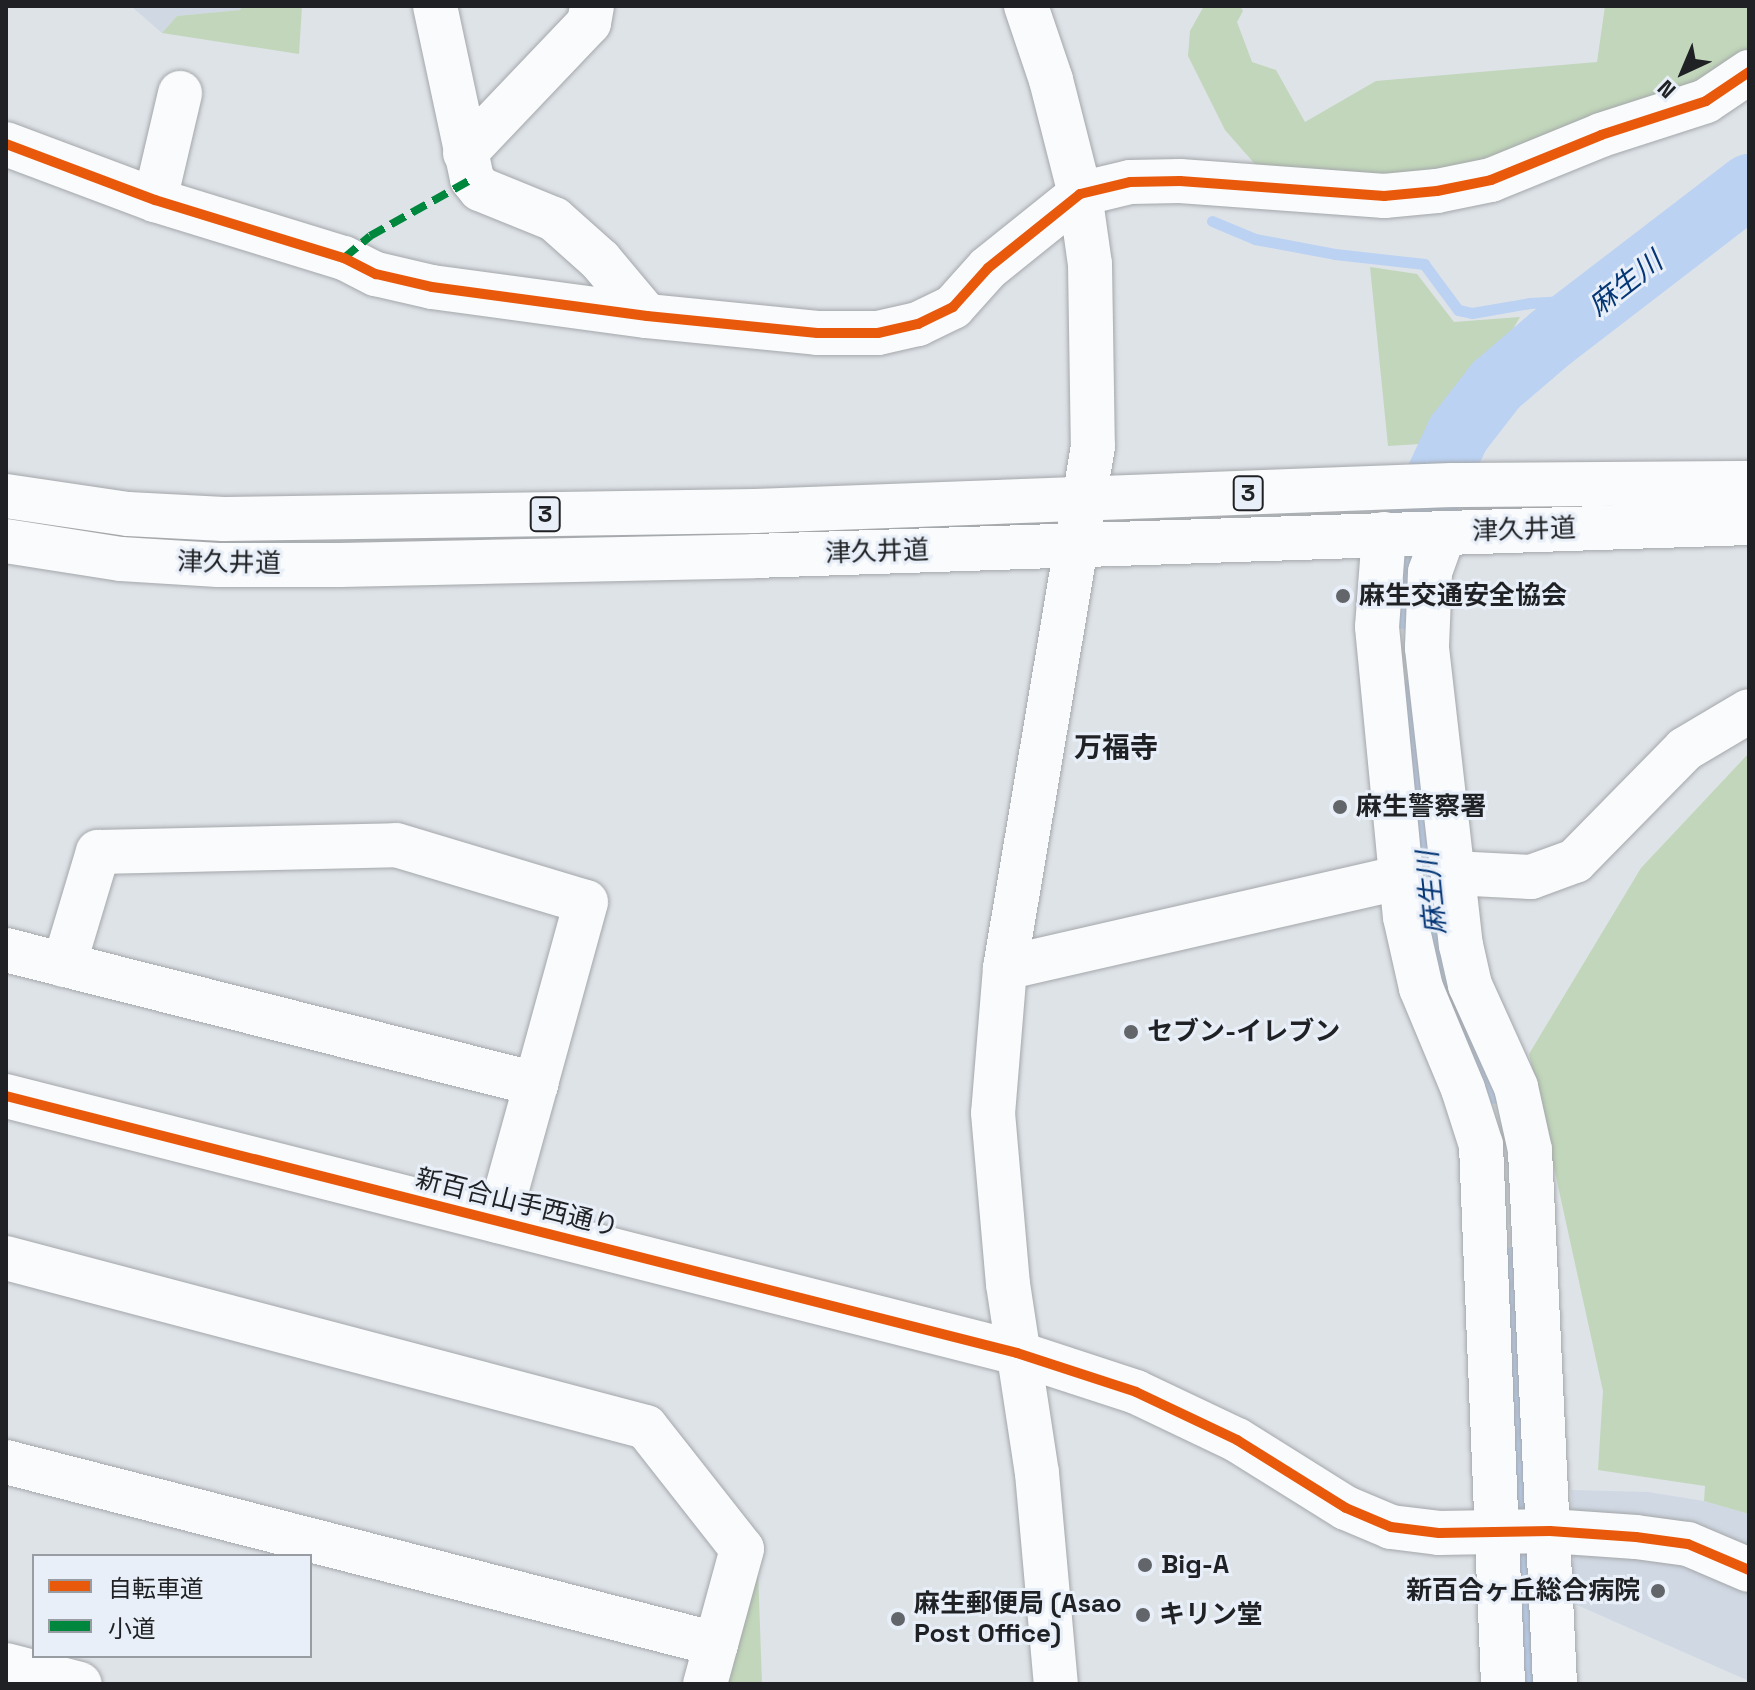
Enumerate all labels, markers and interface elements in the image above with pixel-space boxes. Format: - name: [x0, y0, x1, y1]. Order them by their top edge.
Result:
- north arrow: [1643, 32, 1723, 112]
- text: N: [1651, 74, 1681, 104]
- water label: 麻生川: [1582, 244, 1668, 322]
- road number: 3: [1232, 473, 1264, 513]
- road number: 3: [529, 494, 561, 534]
- street label: 津久井道: [1471, 513, 1577, 547]
- street label: 津久井道: [824, 535, 930, 569]
- street label: 津久井道: [177, 546, 281, 580]
- place label: 麻生交通安全協会: [1359, 580, 1567, 612]
- marker: 麻生交通安全協会: [1334, 587, 1352, 605]
- district label: 万福寺: [1074, 730, 1158, 764]
- place label: 麻生警察署: [1356, 791, 1486, 823]
- marker: 麻生警察署: [1331, 798, 1349, 816]
- water label: 麻生川: [1410, 849, 1452, 937]
- place label: セブン-イレブン: [1147, 1016, 1340, 1048]
- marker: セブン-イレブン: [1122, 1023, 1140, 1041]
- street label: 新百合山手西通り: [412, 1163, 622, 1243]
- place label: Big-A: [1161, 1549, 1229, 1581]
- legend: [32, 1554, 312, 1658]
- marker: Big-A: [1136, 1556, 1154, 1574]
- text: 自転車道: [108, 1573, 204, 1604]
- place label: 新百合ヶ丘総合病院: [1406, 1575, 1640, 1607]
- marker: 新百合ヶ丘総合病院: [1647, 1580, 1669, 1602]
- place label: 麻生郵便局 (Asao Post Office): [914, 1588, 1121, 1650]
- place label: キリン堂: [1159, 1599, 1263, 1631]
- marker: キリン堂: [1134, 1606, 1152, 1624]
- marker: 麻生郵便局 (Asao Post Office): [889, 1610, 907, 1628]
- text: 小道: [108, 1613, 156, 1644]

